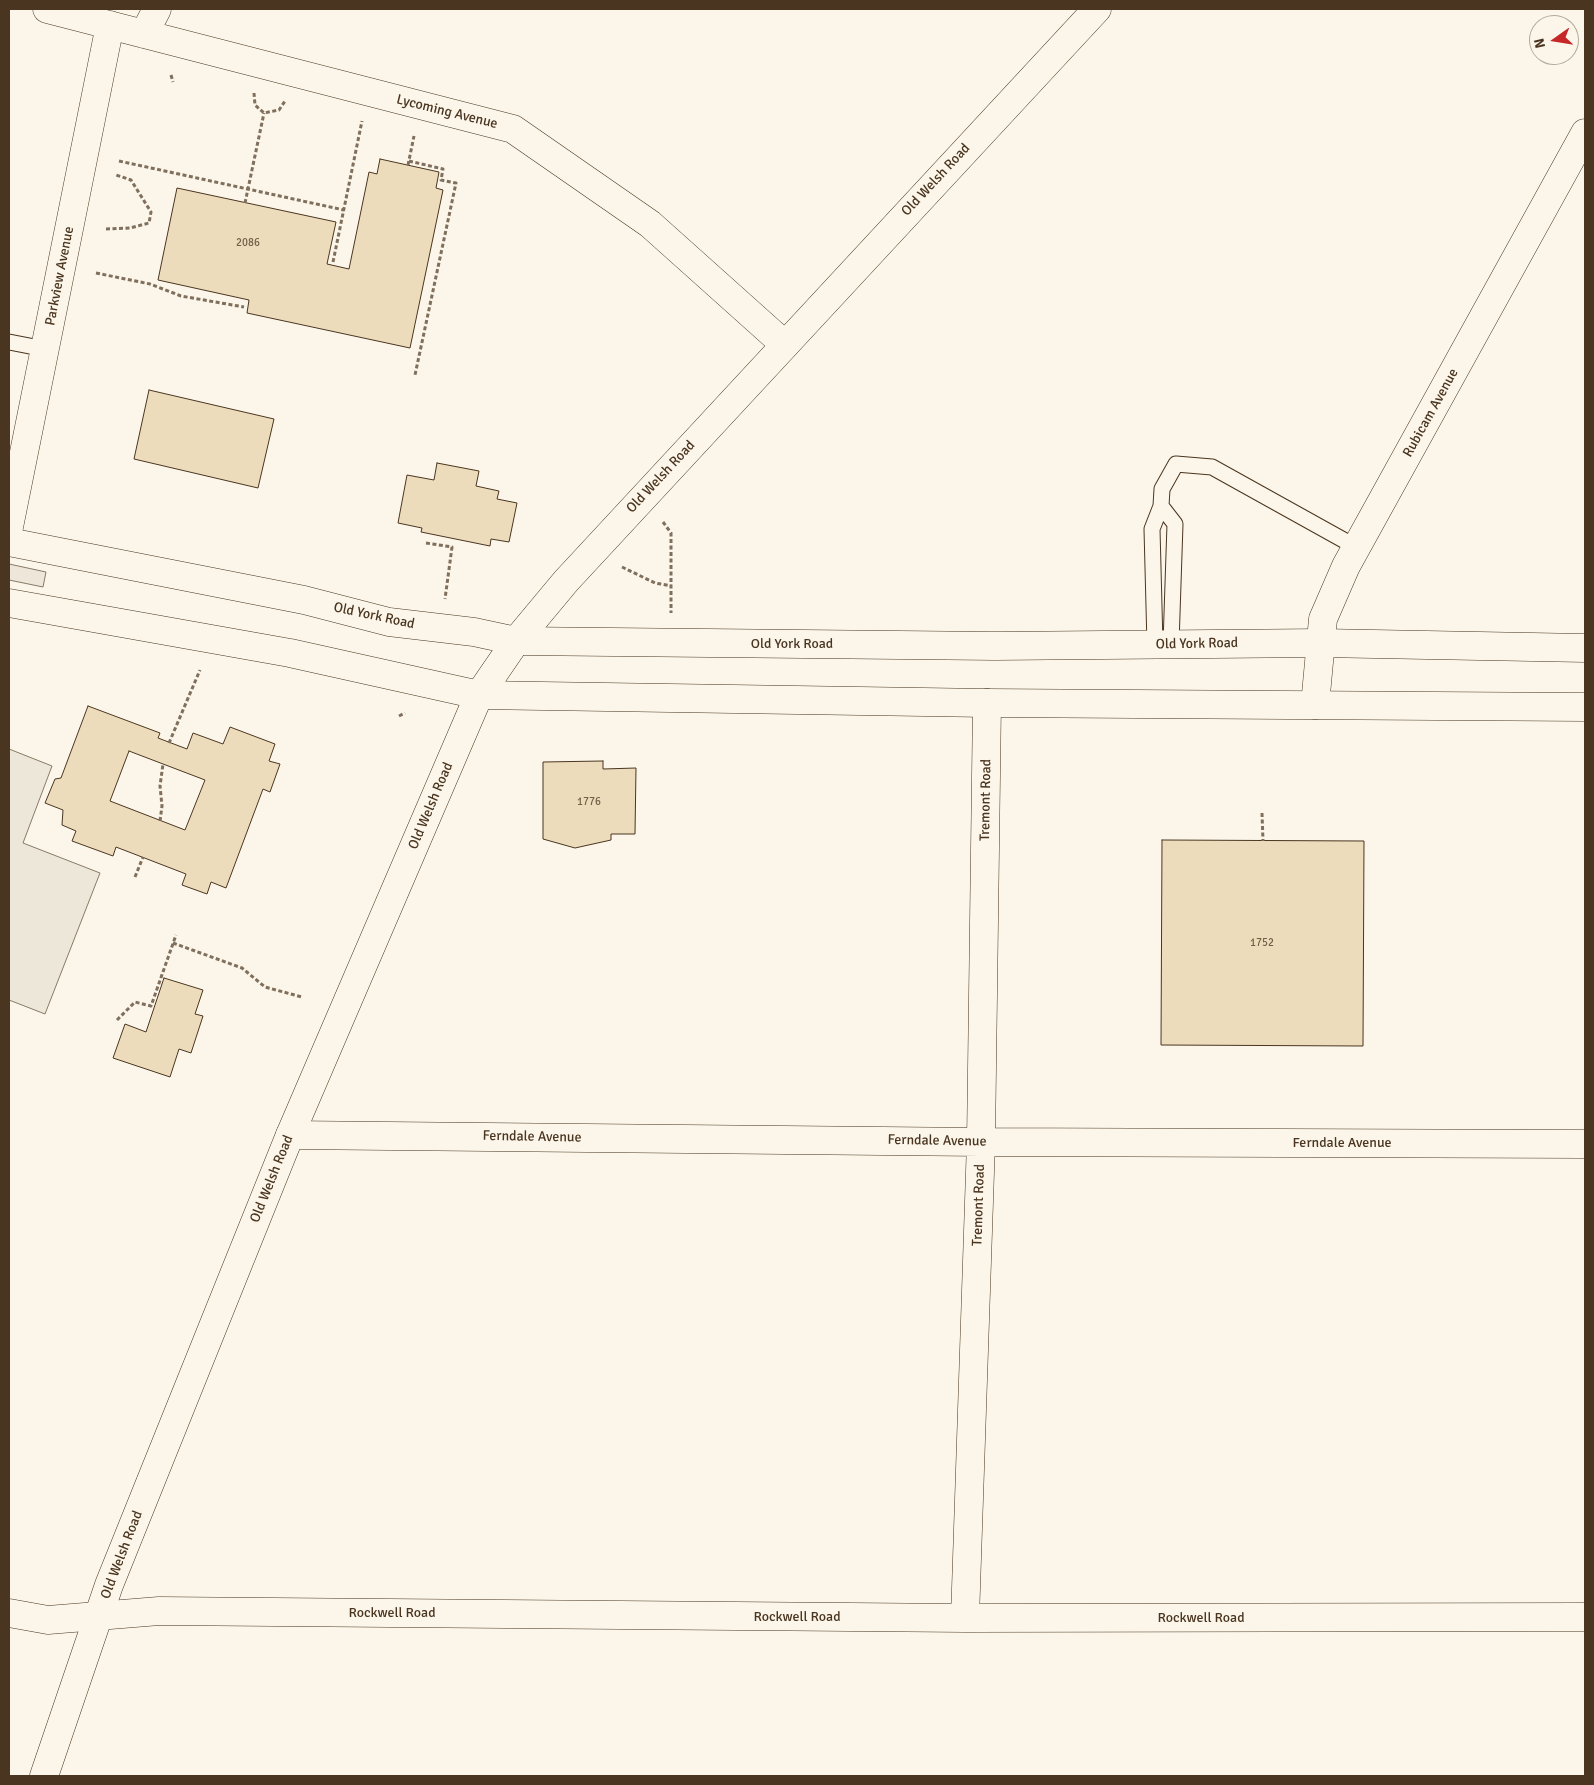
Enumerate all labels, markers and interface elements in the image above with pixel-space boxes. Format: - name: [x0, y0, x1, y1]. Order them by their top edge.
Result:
- north arrow: [1529, 15, 1579, 65]
- text: N: [1530, 37, 1549, 50]
- street label: Lycoming Avenue: [395, 91, 499, 133]
- street label: Old Welsh Road: [898, 140, 974, 220]
- street label: Parkview Avenue: [42, 225, 78, 327]
- house number: 2086: [236, 236, 260, 250]
- street label: Rubicam Avenue: [1400, 366, 1462, 460]
- street label: Old Welsh Road: [623, 437, 699, 517]
- street label: Old York Road: [332, 599, 416, 633]
- street label: Old York Road: [1156, 635, 1238, 653]
- street label: Old York Road: [751, 636, 833, 652]
- street label: Tremont Road: [977, 759, 995, 841]
- street label: Old Welsh Road: [405, 760, 457, 852]
- house number: 1776: [577, 795, 601, 809]
- house number: 1752: [1250, 936, 1274, 950]
- street label: Ferndale Avenue: [482, 1128, 582, 1146]
- street label: Ferndale Avenue: [887, 1132, 987, 1150]
- street label: Old Welsh Road: [247, 1133, 297, 1225]
- street label: Ferndale Avenue: [1292, 1135, 1392, 1151]
- street label: Tremont Road: [969, 1164, 989, 1246]
- street label: Old Welsh Road: [97, 1509, 147, 1601]
- street label: Rockwell Road: [348, 1605, 436, 1621]
- street label: Rockwell Road: [753, 1609, 841, 1625]
- street label: Rockwell Road: [1157, 1610, 1245, 1626]

